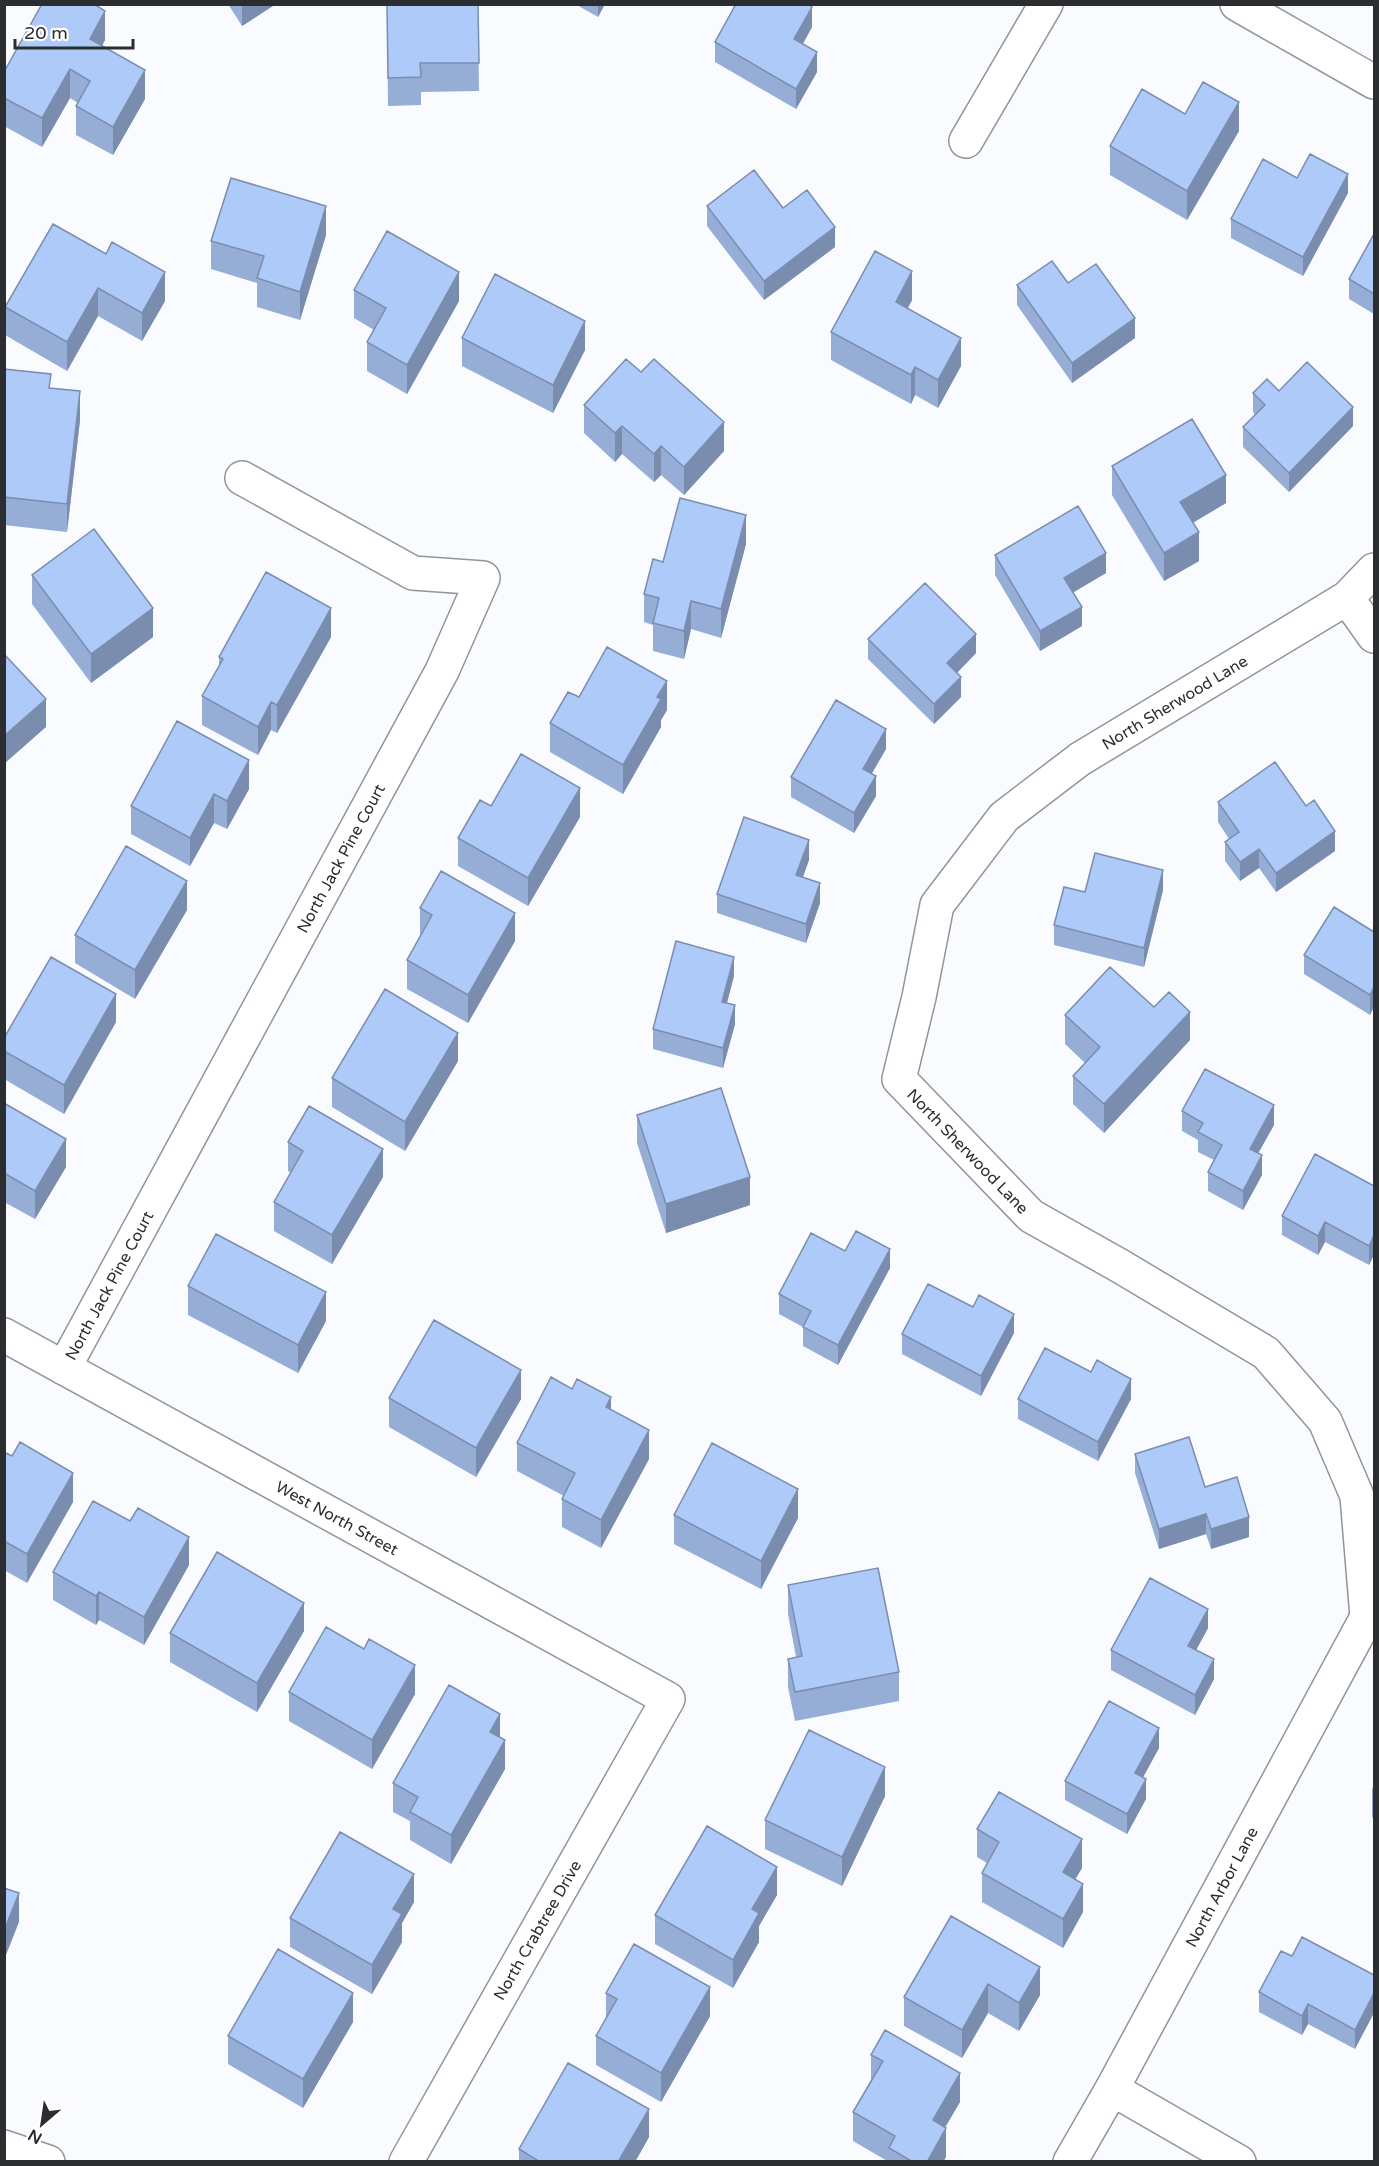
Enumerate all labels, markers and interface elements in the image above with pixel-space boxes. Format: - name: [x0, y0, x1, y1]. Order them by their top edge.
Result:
- scale bar: [15, 12, 134, 50]
- text: 20 m: [24, 22, 68, 44]
- street label: North Sherwood Lane: [1099, 651, 1252, 754]
- street label: North Jack Pine Court: [293, 781, 390, 937]
- street label: North Sherwood Lane: [902, 1085, 1032, 1219]
- street label: North Jack Pine Court: [61, 1208, 158, 1364]
- street label: West North Street: [272, 1477, 402, 1560]
- street label: North Arbor Lane: [1182, 1824, 1263, 1951]
- street label: North Crabtree Drive: [490, 1857, 586, 2004]
- north arrow: [12, 2094, 72, 2154]
- text: N: [25, 2124, 46, 2148]

